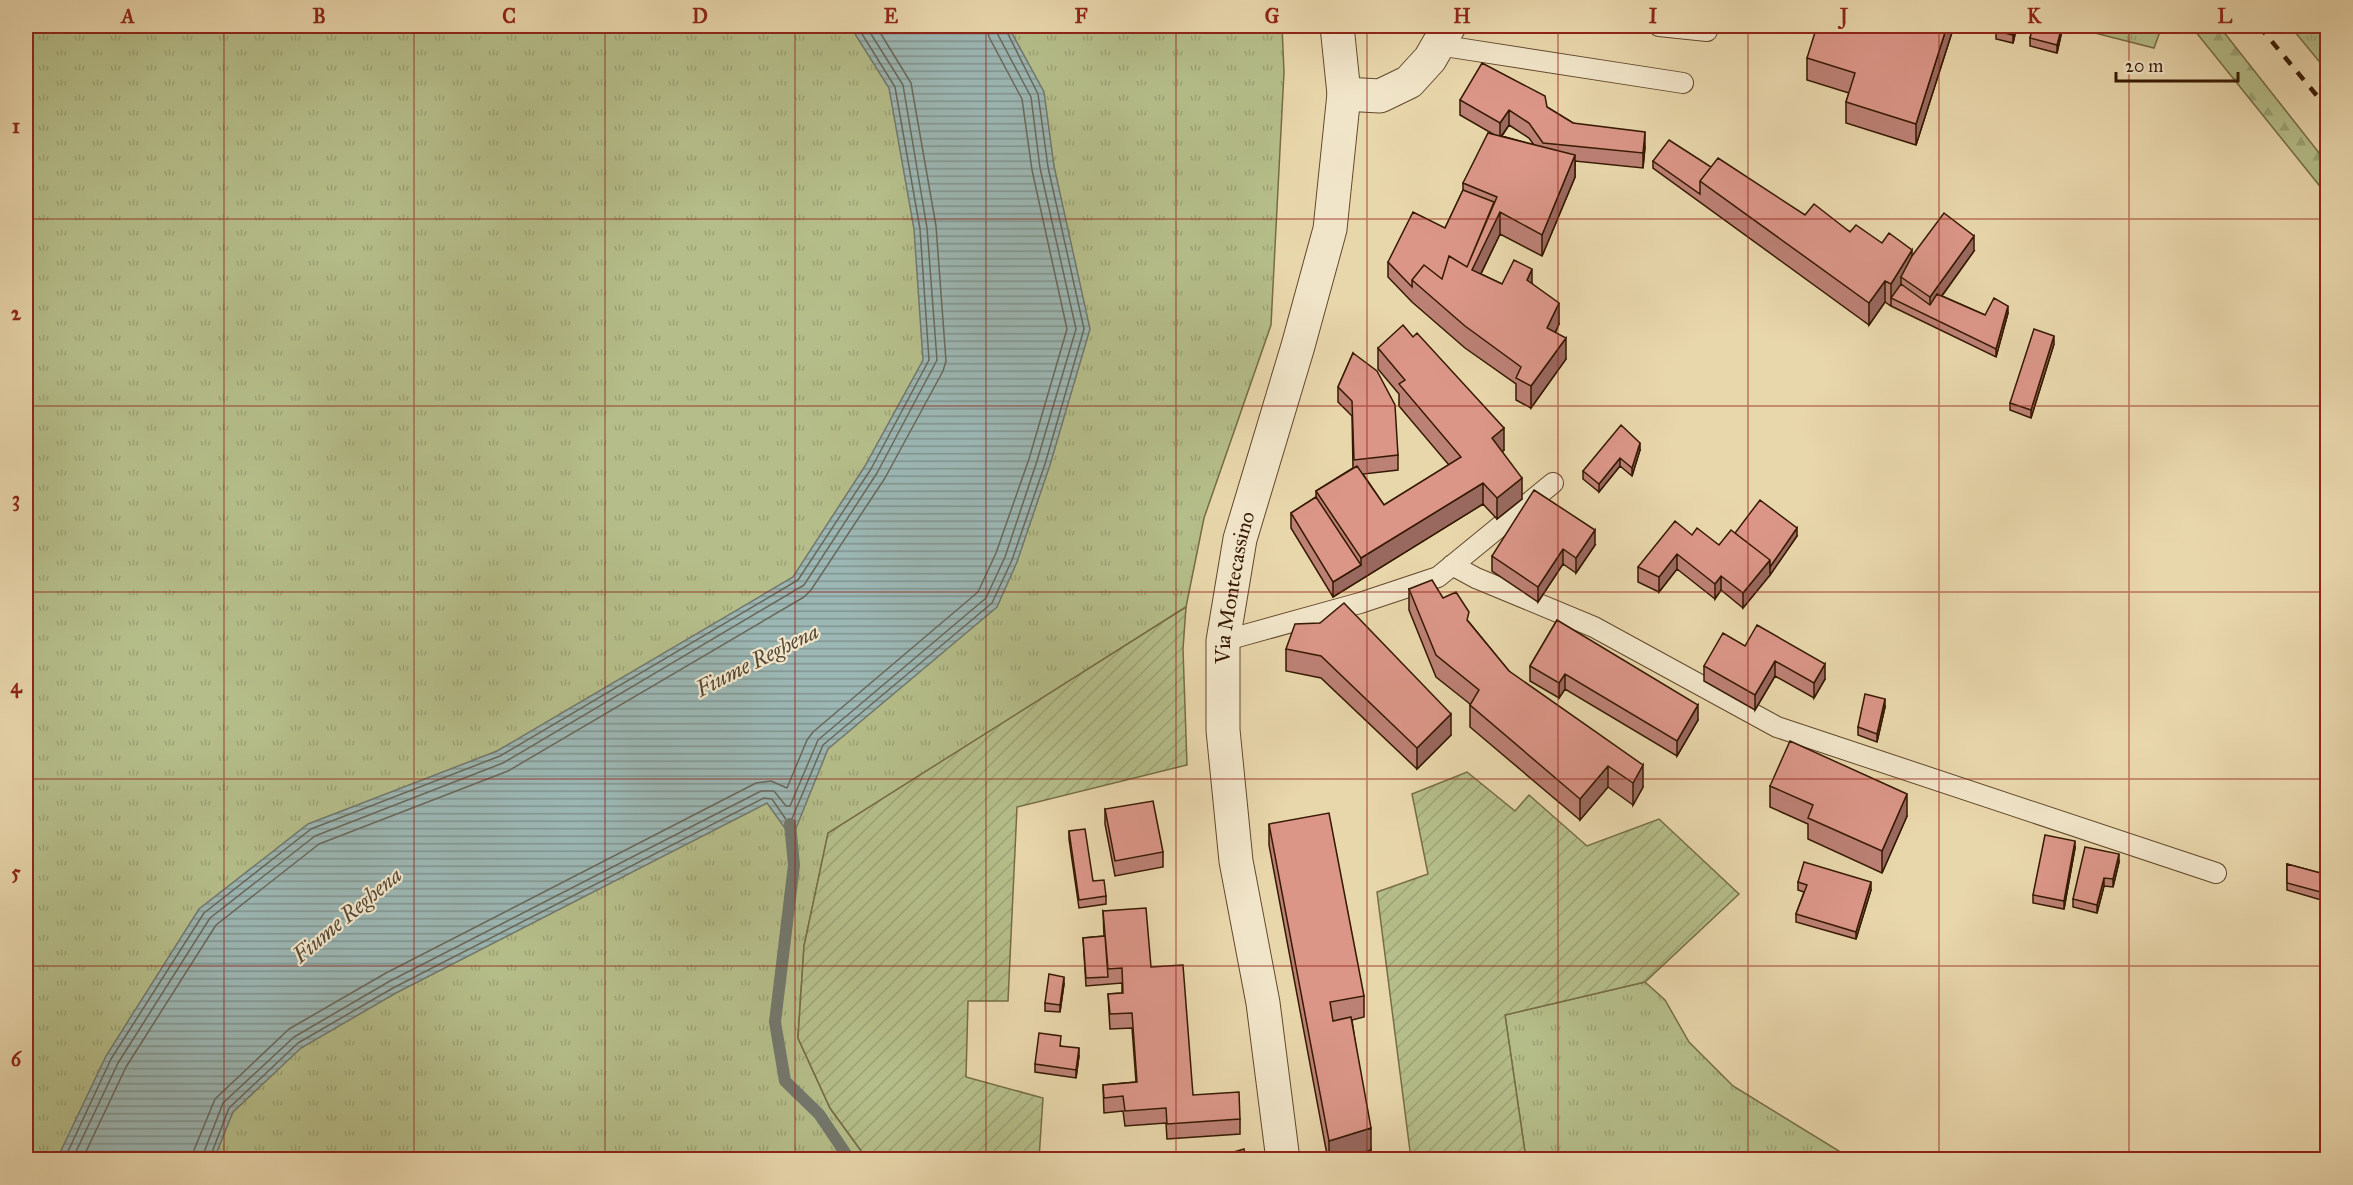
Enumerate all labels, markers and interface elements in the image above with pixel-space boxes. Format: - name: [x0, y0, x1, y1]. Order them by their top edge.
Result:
- text: A: [119, 4, 135, 28]
- text: B: [312, 4, 326, 28]
- text: C: [502, 4, 516, 28]
- text: D: [692, 4, 708, 28]
- text: E: [884, 4, 899, 28]
- text: F: [1074, 4, 1088, 28]
- text: G: [1265, 4, 1280, 28]
- text: H: [1453, 4, 1471, 28]
- text: I: [1649, 4, 1658, 28]
- text: J: [1837, 4, 1849, 30]
- text: K: [2027, 4, 2042, 28]
- text: L: [2218, 4, 2233, 28]
- scale bar: [2116, 45, 2238, 83]
- text: 20 m: [2125, 55, 2163, 77]
- text: 1: [12, 114, 20, 138]
- text: 2: [11, 301, 22, 325]
- text: 3: [12, 487, 20, 512]
- street label: Via Montecassino: [1210, 508, 1261, 665]
- water label: Fiume Reghena: [690, 617, 823, 703]
- text: 4: [10, 674, 22, 699]
- text: 5: [11, 860, 21, 884]
- water label: Fiume Reghena: [286, 861, 407, 969]
- text: 6: [11, 1047, 23, 1071]

